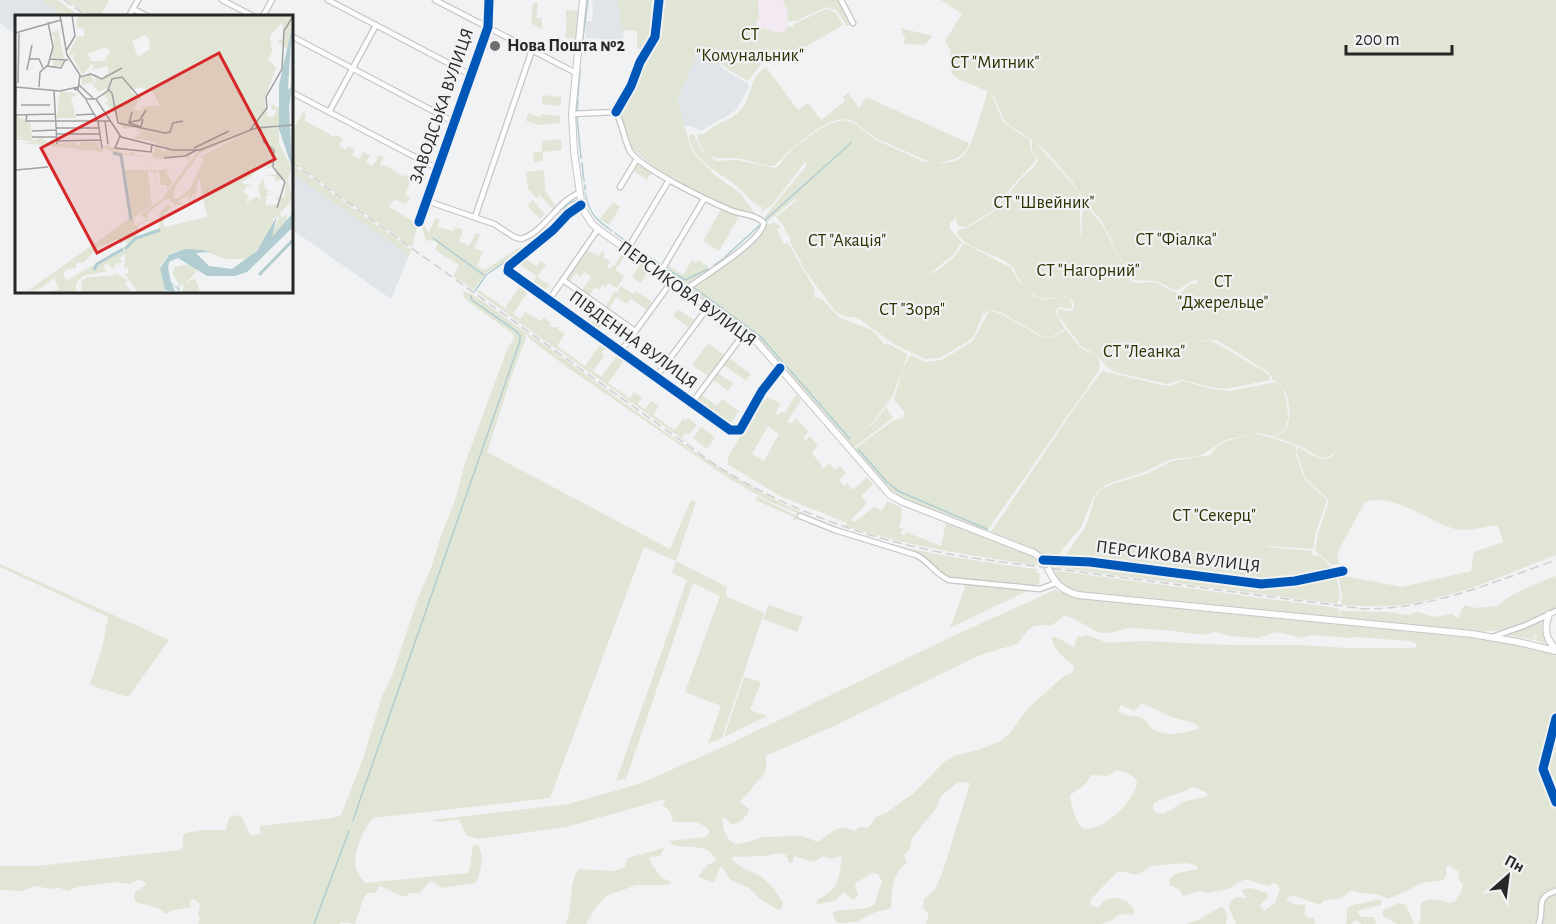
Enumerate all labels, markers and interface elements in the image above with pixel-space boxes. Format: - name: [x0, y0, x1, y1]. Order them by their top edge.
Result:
- inset map: [15, 15, 292, 292]
- scale bar: [1346, 18, 1452, 56]
- street label: ЗАВОДСЬКА ВУЛИЦЯ: [407, 26, 477, 186]
- park label: СТ "Комунальник": [696, 26, 804, 65]
- text: 200 m: [1355, 31, 1400, 49]
- place label: Нова Пошта №2: [507, 37, 625, 55]
- marker: Нова Пошта №2: [488, 39, 502, 53]
- park label: СТ "Митник": [950, 54, 1040, 72]
- park label: СТ "Швейник": [993, 194, 1095, 212]
- park label: СТ "Фіалка": [1135, 231, 1217, 249]
- park label: СТ "Акація": [808, 232, 886, 250]
- street label: ПЕРСИКОВА ВУЛИЦЯ: [615, 238, 759, 350]
- park label: СТ "Нагорний": [1036, 262, 1140, 280]
- park label: СТ "Джерельце": [1177, 273, 1269, 312]
- street label: ПІВДЕННА ВУЛИЦЯ: [566, 288, 700, 392]
- park label: СТ "Зоря": [879, 301, 945, 319]
- park label: СТ "Леанка": [1103, 343, 1185, 361]
- park label: СТ "Секерц": [1172, 507, 1256, 525]
- street label: ПЕРСИКОВА ВУЛИЦЯ: [1095, 538, 1261, 576]
- north arrow: [1478, 846, 1538, 906]
- text: Пн: [1502, 852, 1527, 875]

